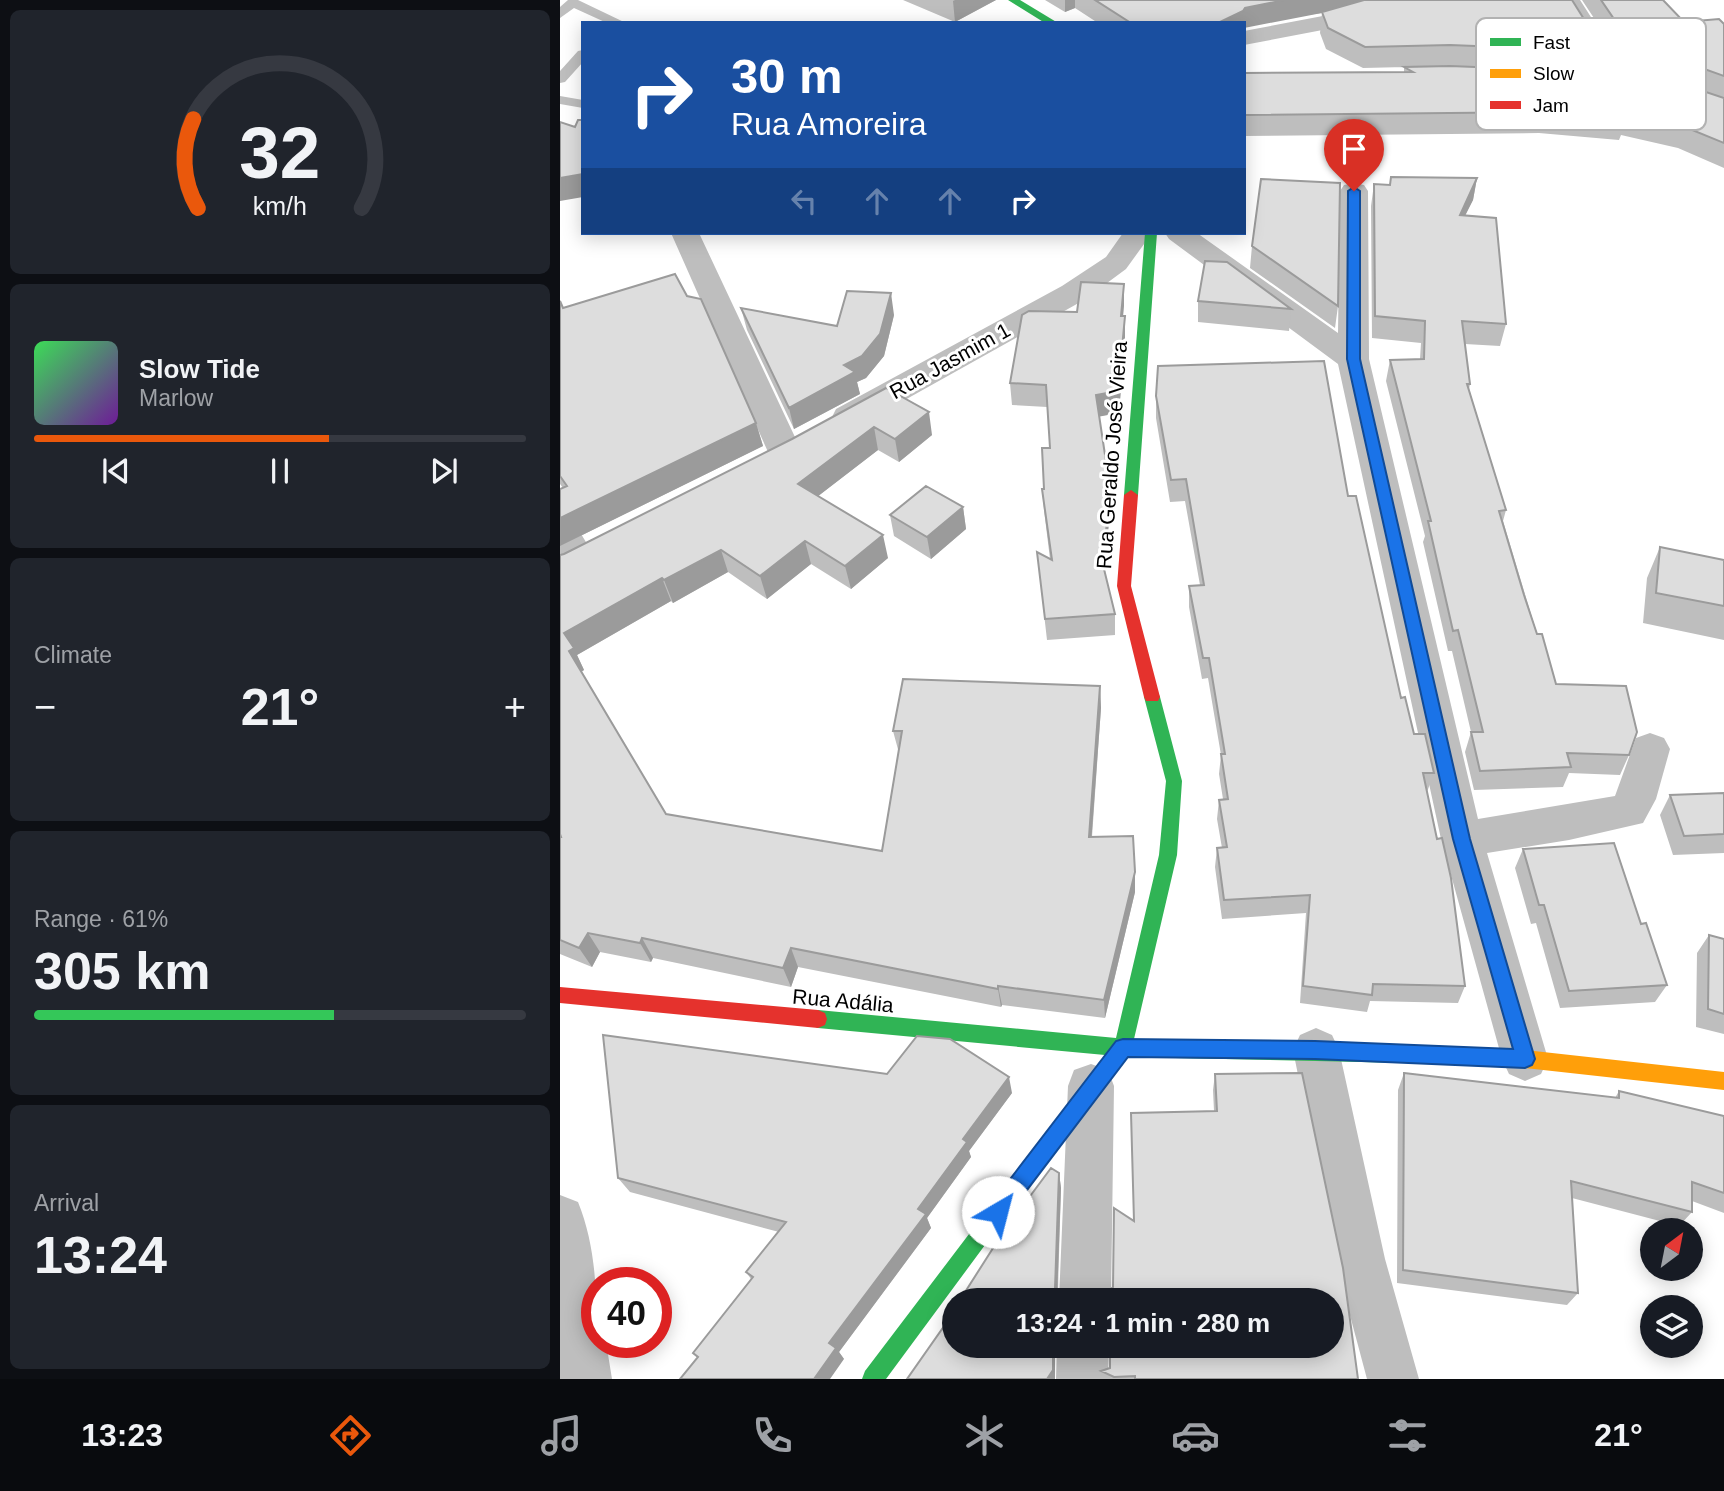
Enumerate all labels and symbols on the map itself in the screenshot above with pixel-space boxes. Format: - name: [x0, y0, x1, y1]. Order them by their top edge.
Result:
- legend: [1476, 18, 1706, 130]
- text: Fast: [1533, 32, 1571, 53]
- text: Slow: [1533, 63, 1574, 84]
- text: Jam: [1533, 95, 1569, 116]
- pin: [1324, 119, 1384, 191]
- street label: Rua Jasmim 1: [885, 318, 1014, 403]
- street label: Rua Geraldo José Vieira: [1092, 340, 1131, 570]
- street label: Rua Adália: [791, 985, 895, 1016]
- position arrow: [961, 1175, 1035, 1249]
- north arrow: [1640, 1218, 1703, 1281]
- speed limit sign: 40: [581, 1267, 672, 1358]

